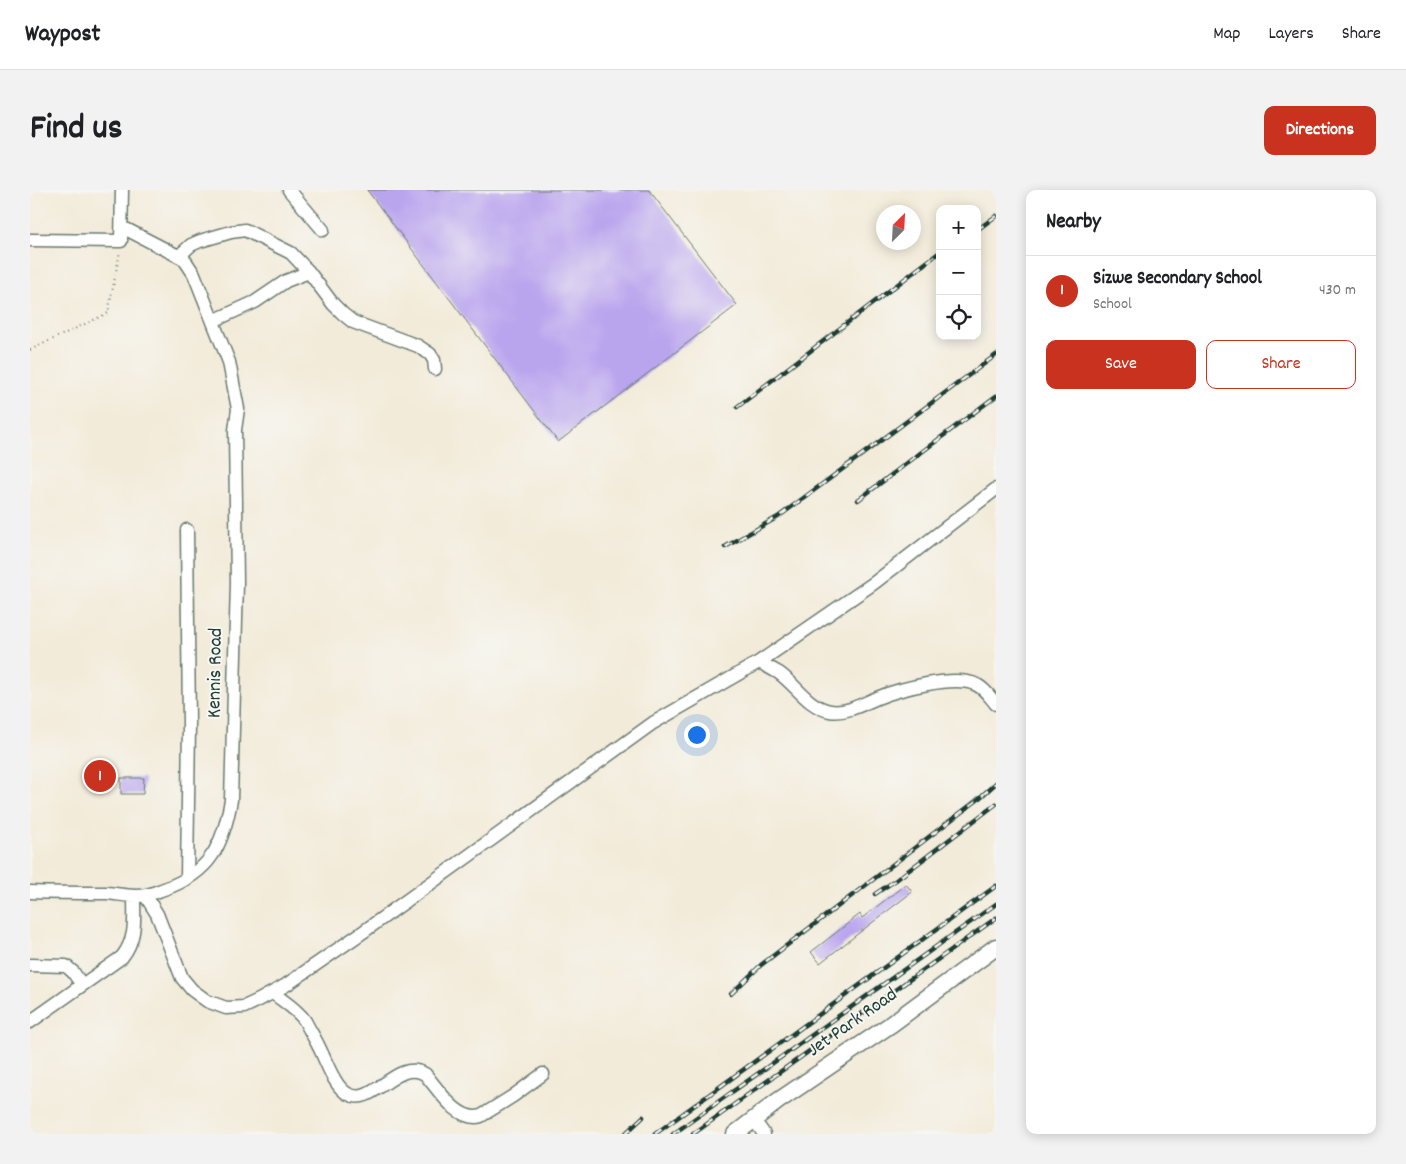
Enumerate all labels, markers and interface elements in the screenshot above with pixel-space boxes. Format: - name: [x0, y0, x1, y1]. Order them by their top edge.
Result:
- text: Waypost: [25, 18, 100, 52]
- text: Map: [1213, 22, 1240, 47]
- text: Layers: [1268, 22, 1314, 47]
- text: Share: [1342, 22, 1381, 47]
- text: Find us: [30, 105, 122, 155]
- button: Directions: [1264, 106, 1376, 155]
- north arrow: [876, 205, 921, 250]
- map controls: [936, 205, 981, 340]
- button: +: [936, 205, 981, 250]
- text: Nearby: [1046, 208, 1101, 238]
- button: −: [936, 250, 981, 295]
- text: Sizwe Secondary School: [1093, 266, 1262, 293]
- text: 1: [1060, 279, 1064, 302]
- text: 430 m: [1319, 279, 1356, 302]
- text: School: [1093, 293, 1132, 316]
- button: locate: [936, 295, 981, 340]
- button: Save: [1046, 340, 1196, 389]
- button: Share: [1206, 340, 1356, 389]
- street label: Kennis Road: [201, 627, 231, 719]
- your location: [684, 722, 710, 748]
- pin: 1: [84, 757, 116, 795]
- street label: Jet Park Road: [802, 982, 904, 1064]

